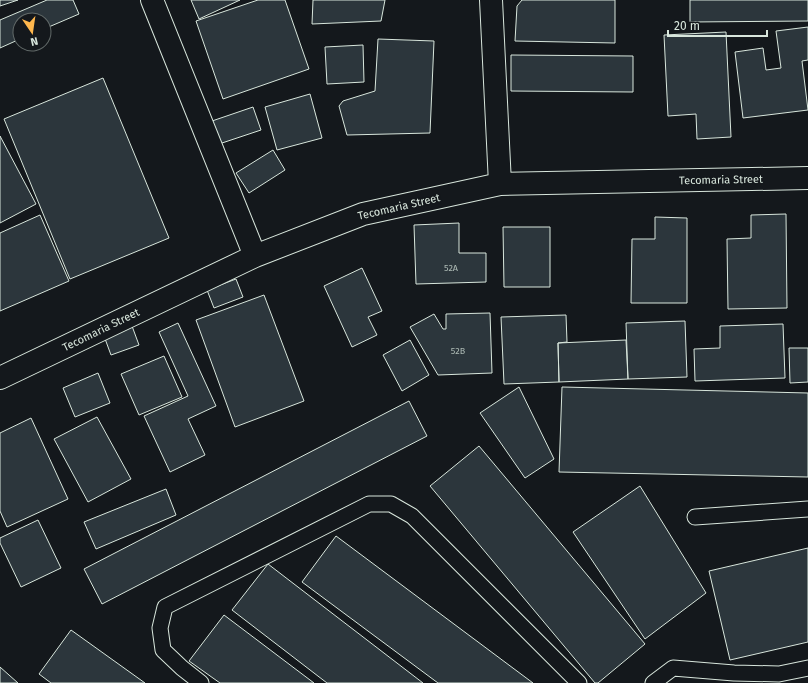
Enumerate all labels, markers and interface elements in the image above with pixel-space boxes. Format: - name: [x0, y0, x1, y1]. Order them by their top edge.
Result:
- north arrow: [12, 12, 52, 52]
- scale bar: [668, 12, 767, 38]
- text: 20 m: [674, 19, 700, 33]
- text: N: [29, 34, 39, 48]
- street label: Tecomaria Street: [679, 173, 763, 187]
- street label: Tecomaria Street: [357, 191, 441, 223]
- house number: 52A: [444, 263, 459, 273]
- street label: Tecomaria Street: [60, 306, 142, 354]
- house number: 52B: [451, 346, 466, 356]

